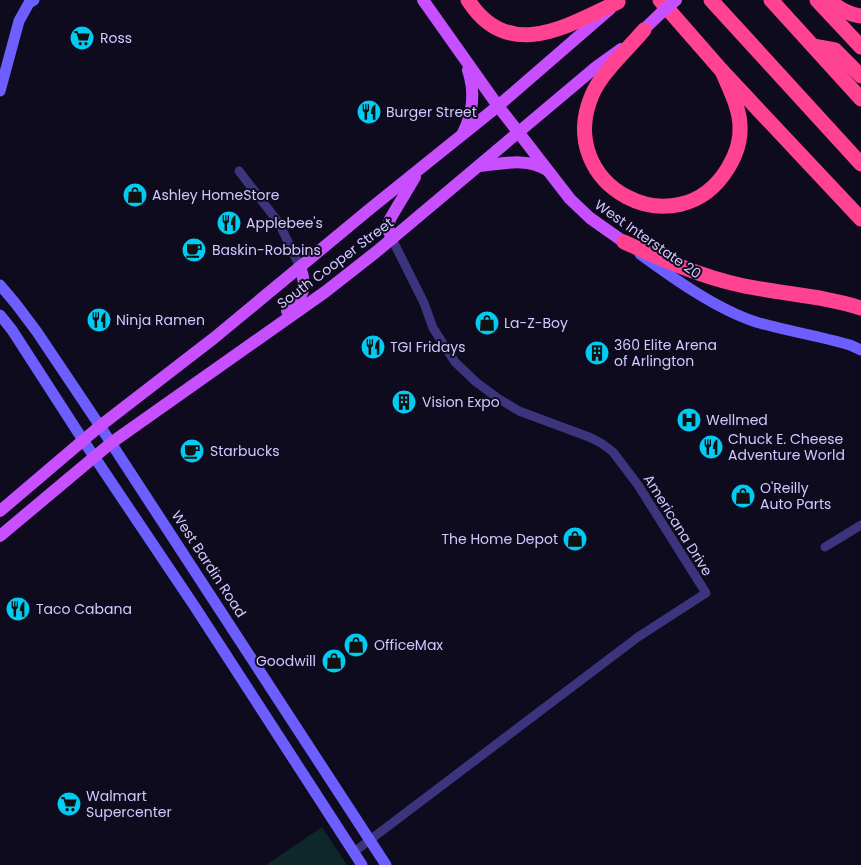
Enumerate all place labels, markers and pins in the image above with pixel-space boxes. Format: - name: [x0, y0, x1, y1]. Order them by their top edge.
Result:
- supermarket icon: Ross: [69, 25, 95, 51]
- place label: Ross: [100, 28, 132, 48]
- restaurant icon: Burger Street: [356, 99, 382, 125]
- place label: Burger Street: [386, 102, 477, 122]
- shop icon: Ashley HomeStore: [122, 182, 148, 208]
- place label: Ashley HomeStore: [152, 185, 280, 205]
- restaurant icon: Applebee's: [216, 210, 242, 236]
- place label: Applebee's: [246, 213, 323, 233]
- cafe icon: Baskin-Robbins: [181, 237, 207, 263]
- place label: Baskin-Robbins: [212, 240, 321, 260]
- restaurant icon: Ninja Ramen: [86, 307, 112, 333]
- place label: Ninja Ramen: [116, 310, 205, 330]
- shop icon: La-Z-Boy: [474, 310, 500, 336]
- place label: La-Z-Boy: [504, 313, 568, 333]
- restaurant icon: TGI Fridays: [360, 334, 386, 360]
- place label: 360 Elite Arena of Arlington: [614, 335, 717, 371]
- place label: TGI Fridays: [390, 337, 466, 357]
- building icon: 360 Elite Arena of Arlington: [584, 340, 610, 366]
- building icon: Vision Expo: [391, 389, 417, 415]
- place label: Vision Expo: [422, 392, 500, 412]
- hospital icon: Wellmed: [676, 407, 702, 433]
- place label: Wellmed: [706, 410, 768, 430]
- place label: Chuck E. Cheese Adventure World: [728, 429, 845, 465]
- restaurant icon: Chuck E. Cheese Adventure World: [698, 434, 724, 460]
- cafe icon: Starbucks: [179, 438, 205, 464]
- place label: Starbucks: [210, 441, 279, 461]
- place label: O'Reilly Auto Parts: [760, 478, 831, 514]
- shop icon: O'Reilly Auto Parts: [730, 483, 756, 509]
- shop icon: The Home Depot: [562, 526, 588, 552]
- place label: The Home Depot: [441, 529, 558, 549]
- restaurant icon: Taco Cabana: [5, 596, 31, 622]
- place label: Taco Cabana: [36, 599, 132, 619]
- shop icon: OfficeMax: [343, 632, 369, 658]
- place label: OfficeMax: [374, 635, 443, 655]
- shop icon: Goodwill: [321, 648, 347, 674]
- place label: Goodwill: [256, 651, 316, 671]
- place label: Walmart Supercenter: [86, 786, 172, 822]
- supermarket icon: Walmart Supercenter: [56, 791, 82, 817]

